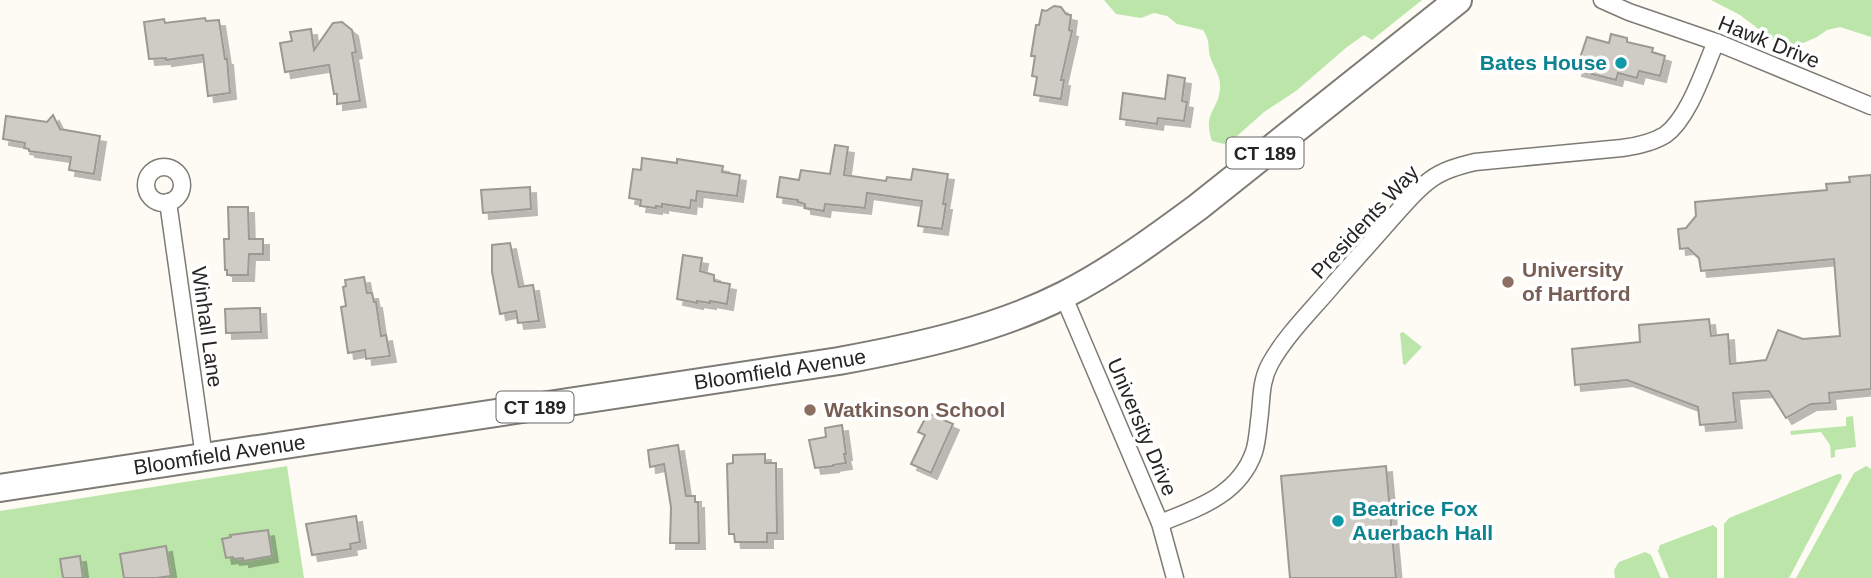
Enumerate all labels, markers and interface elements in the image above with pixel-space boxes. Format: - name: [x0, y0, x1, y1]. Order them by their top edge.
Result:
- street label: Hawk Drive: [1715, 11, 1823, 72]
- place label: Bates House: [1480, 51, 1607, 74]
- marker: Bates House: [1613, 55, 1629, 71]
- road number: CT 189: [1226, 138, 1304, 168]
- street label: Presidents Way: [1306, 160, 1423, 283]
- place label: University of Hartford: [1522, 258, 1631, 305]
- street label: Winhall Lane: [188, 265, 227, 389]
- marker: University of Hartford: [1500, 274, 1516, 290]
- street label: Bloomfield Avenue: [692, 344, 868, 394]
- street label: University Drive: [1103, 355, 1182, 499]
- road number: CT 189: [496, 392, 574, 422]
- place label: Watkinson School: [824, 398, 1005, 421]
- marker: Watkinson School: [802, 402, 818, 418]
- street label: Bloomfield Avenue: [132, 430, 307, 479]
- place label: Beatrice Fox Auerbach Hall: [1352, 497, 1493, 544]
- marker: Beatrice Fox Auerbach Hall: [1330, 513, 1346, 529]

